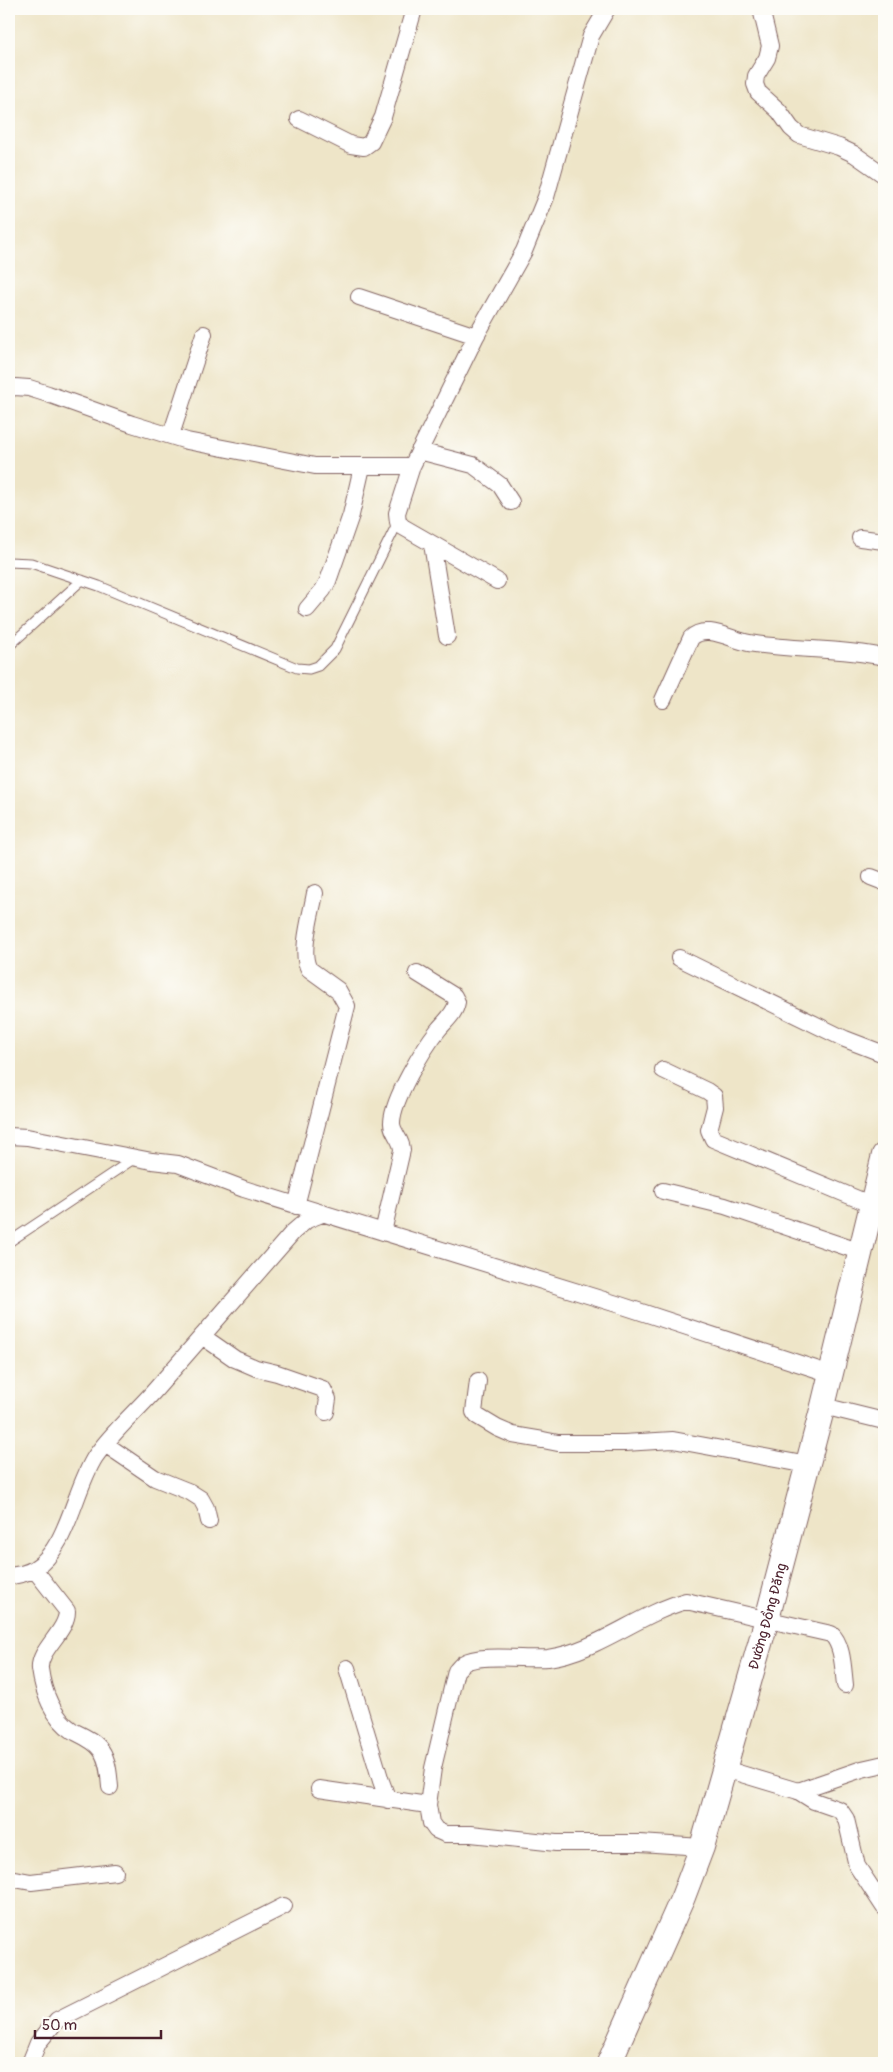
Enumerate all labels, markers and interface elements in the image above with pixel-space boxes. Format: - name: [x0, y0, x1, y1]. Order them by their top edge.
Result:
- street label: Đường Đồng Đăng: [745, 1561, 790, 1671]
- scale bar: [35, 2007, 161, 2039]
- text: 50 m: [42, 2016, 77, 2035]

